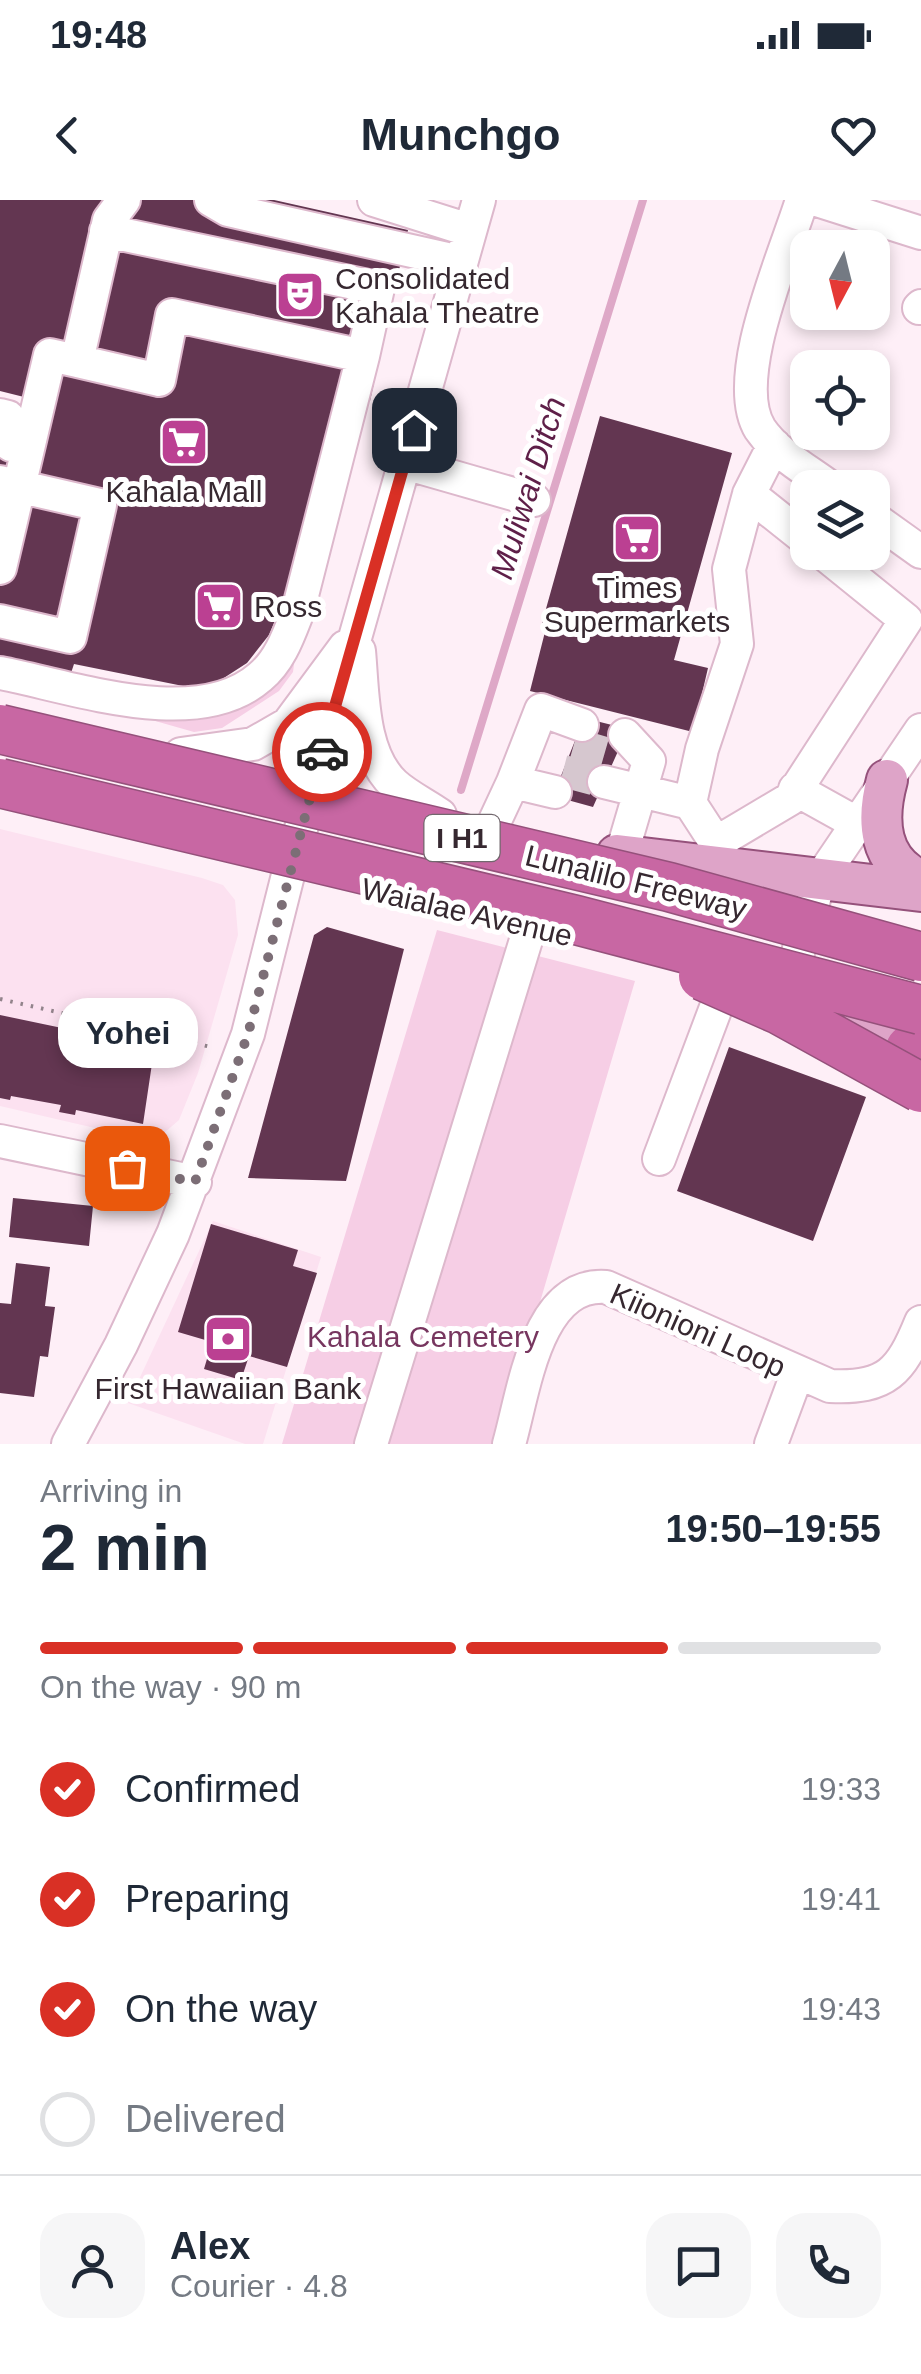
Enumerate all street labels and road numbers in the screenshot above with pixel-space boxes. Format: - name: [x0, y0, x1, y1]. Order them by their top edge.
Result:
- road number: I H1: [424, 815, 500, 861]
- street label: Lunalilo Freeway: [522, 839, 750, 925]
- street label: Waialae Avenue: [358, 872, 576, 952]
- street label: Kiionioni Loop: [605, 1277, 791, 1383]

